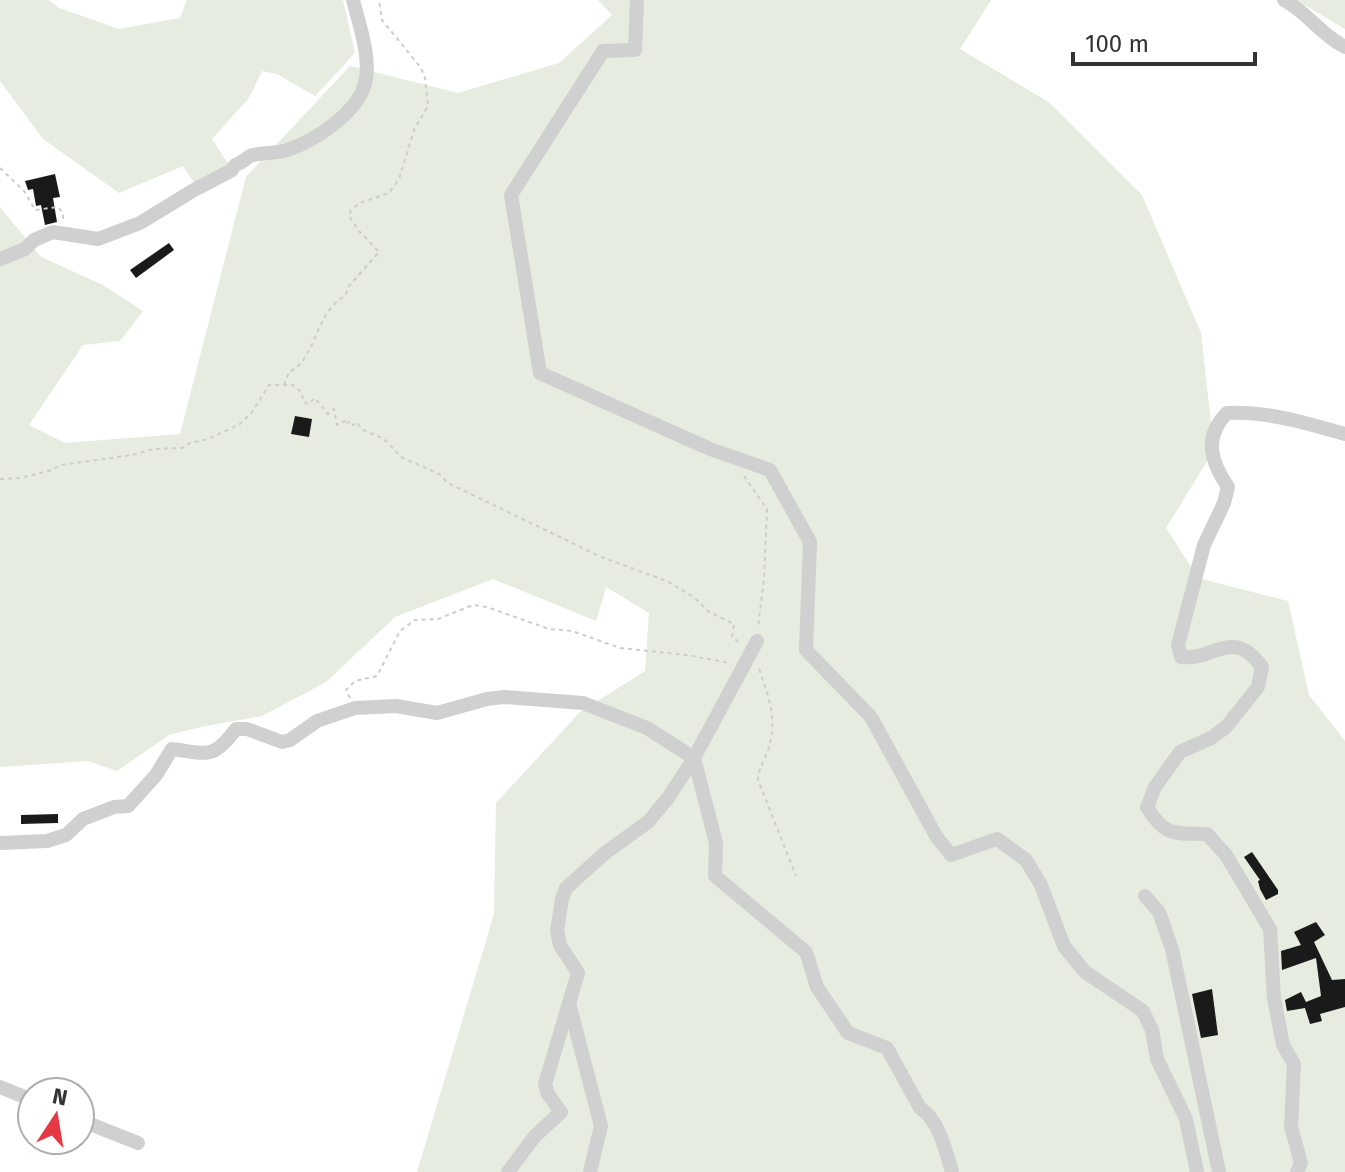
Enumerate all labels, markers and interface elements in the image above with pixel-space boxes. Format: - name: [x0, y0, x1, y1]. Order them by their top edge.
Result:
- scale bar: [1073, 16, 1255, 66]
- text: 100 m: [1085, 30, 1149, 58]
- north arrow: [16, 1076, 96, 1156]
- text: N: [50, 1082, 70, 1112]

